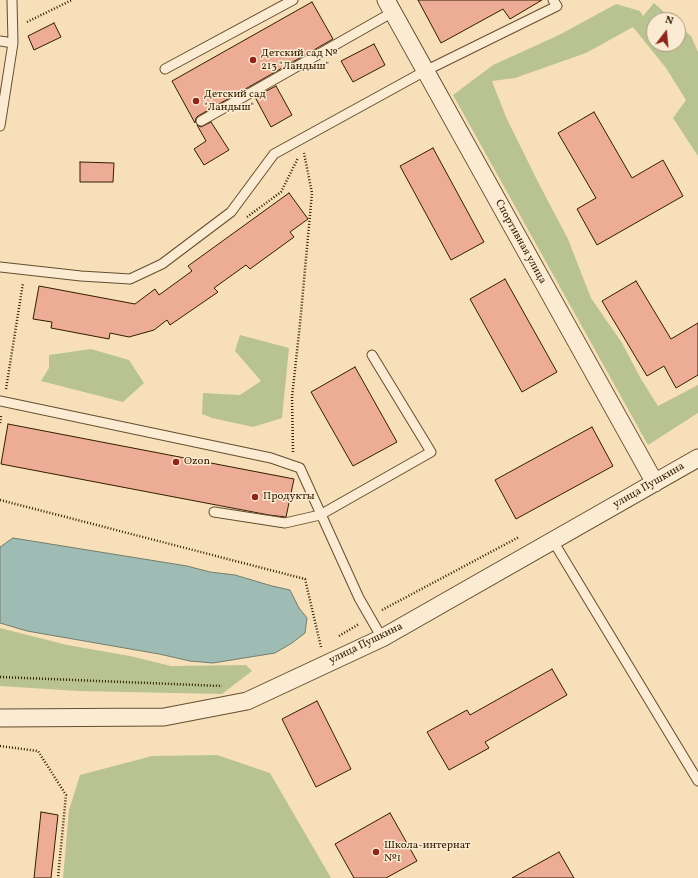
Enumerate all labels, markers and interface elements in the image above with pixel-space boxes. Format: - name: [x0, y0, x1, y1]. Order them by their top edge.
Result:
- north arrow: [646, 12, 686, 52]
- text: N: [663, 13, 675, 29]
- place label: Детский сад № 213 "Ландыш": [261, 47, 338, 73]
- marker: Детский сад № 213 "Ландыш": [248, 55, 258, 65]
- place label: Детский сад "Ландыш": [204, 88, 266, 114]
- marker: Детский сад "Ландыш": [191, 96, 201, 106]
- street label: Спортивная улица: [491, 198, 549, 286]
- place label: Ozon: [184, 455, 210, 469]
- marker: Ozon: [171, 457, 181, 467]
- street label: улица Пушкина: [611, 460, 687, 512]
- place label: Продукты: [263, 490, 315, 504]
- marker: Продукты: [250, 492, 260, 502]
- street label: улица Пушкина: [327, 620, 405, 668]
- place label: Школа-интернат №1: [384, 839, 470, 865]
- marker: Школа-интернат №1: [371, 847, 381, 857]

